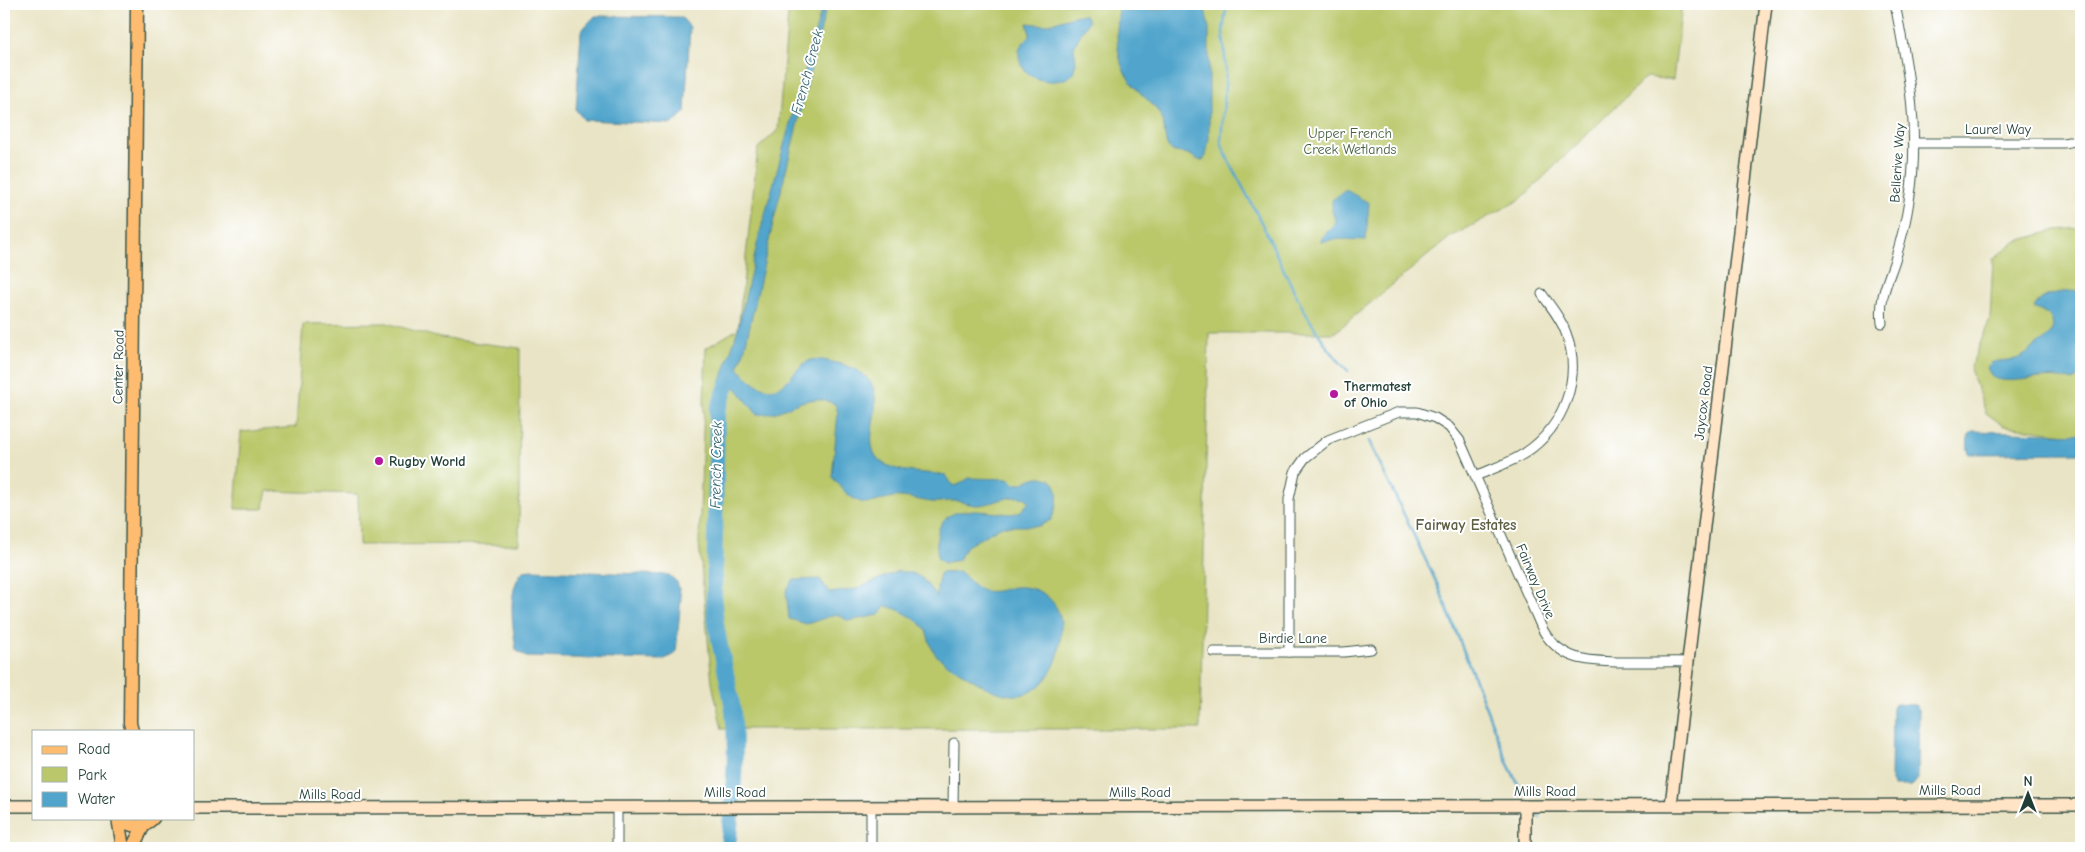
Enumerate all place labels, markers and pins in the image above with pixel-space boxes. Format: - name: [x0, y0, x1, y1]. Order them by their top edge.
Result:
- place label: Thermatest of Ohio: [1344, 378, 1412, 411]
- marker: Thermatest of Ohio: [1328, 388, 1340, 400]
- place label: Rugby World: [389, 453, 466, 470]
- marker: Rugby World: [373, 455, 385, 467]

